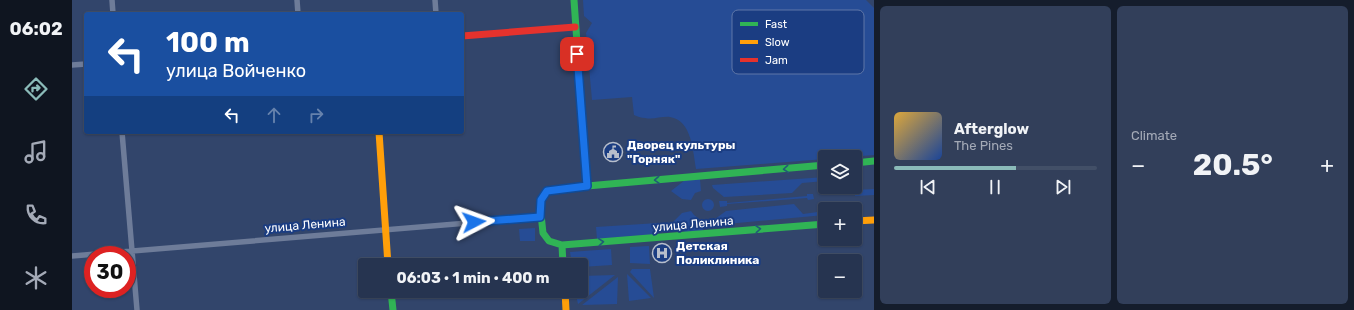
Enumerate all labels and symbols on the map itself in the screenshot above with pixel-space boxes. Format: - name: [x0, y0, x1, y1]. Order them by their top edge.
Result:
- legend: [732, 10, 864, 74]
- text: Fast: [765, 18, 788, 31]
- text: Slow: [765, 36, 790, 49]
- pin: [560, 37, 594, 71]
- text: Jam: [765, 54, 788, 67]
- place label: Дворец культуры "Горняк": [627, 138, 736, 166]
- public building icon: Дворец культуры "Горняк": [602, 141, 624, 163]
- one-way arrow: [783, 164, 789, 173]
- one-way arrow: [654, 175, 660, 184]
- position arrow: [453, 201, 495, 243]
- street label: улица Ленина: [652, 213, 734, 235]
- street label: улица Ленина: [264, 214, 346, 236]
- one-way arrow: [755, 225, 761, 234]
- one-way arrow: [598, 238, 604, 247]
- place label: Детская Поликлиника: [676, 239, 759, 267]
- hospital icon: Детская Поликлиника: [651, 242, 673, 264]
- speed limit sign: 30: [84, 246, 136, 298]

